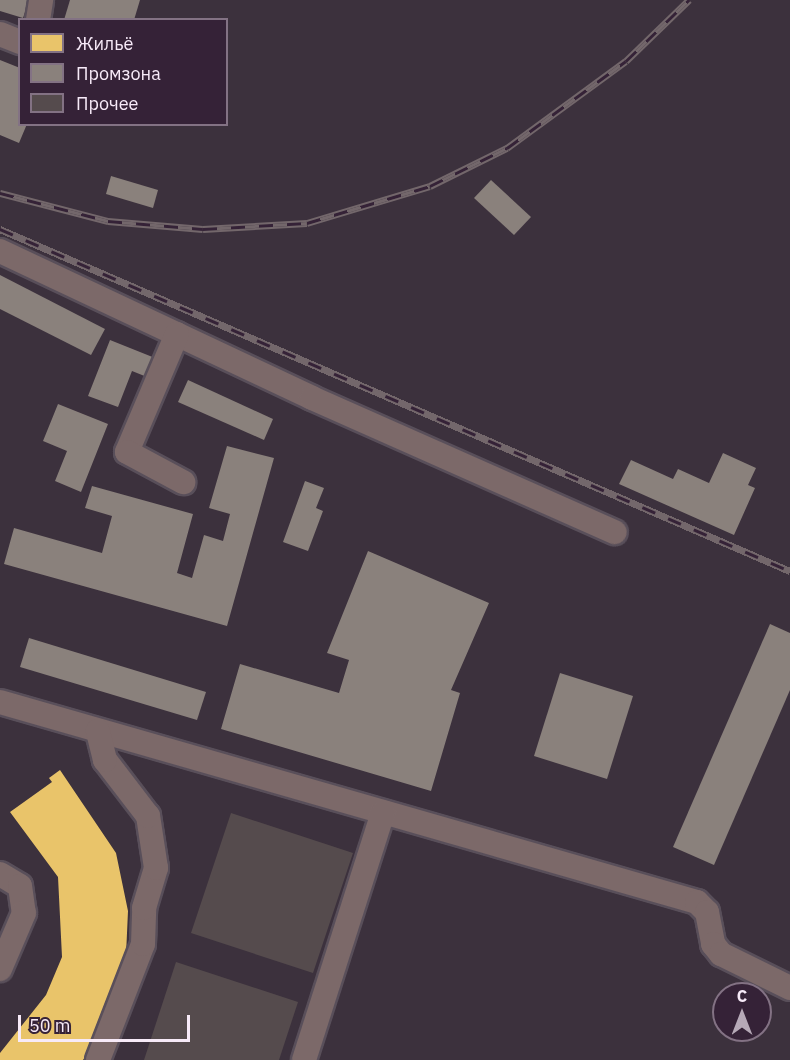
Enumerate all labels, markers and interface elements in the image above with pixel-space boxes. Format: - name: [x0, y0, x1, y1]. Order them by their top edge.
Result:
- legend: [18, 18, 228, 126]
- text: Жильё: [76, 32, 133, 55]
- text: Промзона: [76, 62, 161, 85]
- text: Прочее: [76, 92, 138, 115]
- north arrow: [712, 982, 772, 1042]
- text: С: [737, 986, 747, 1006]
- scale bar: [21, 1003, 194, 1041]
- text: 50 m: [29, 1014, 71, 1037]

